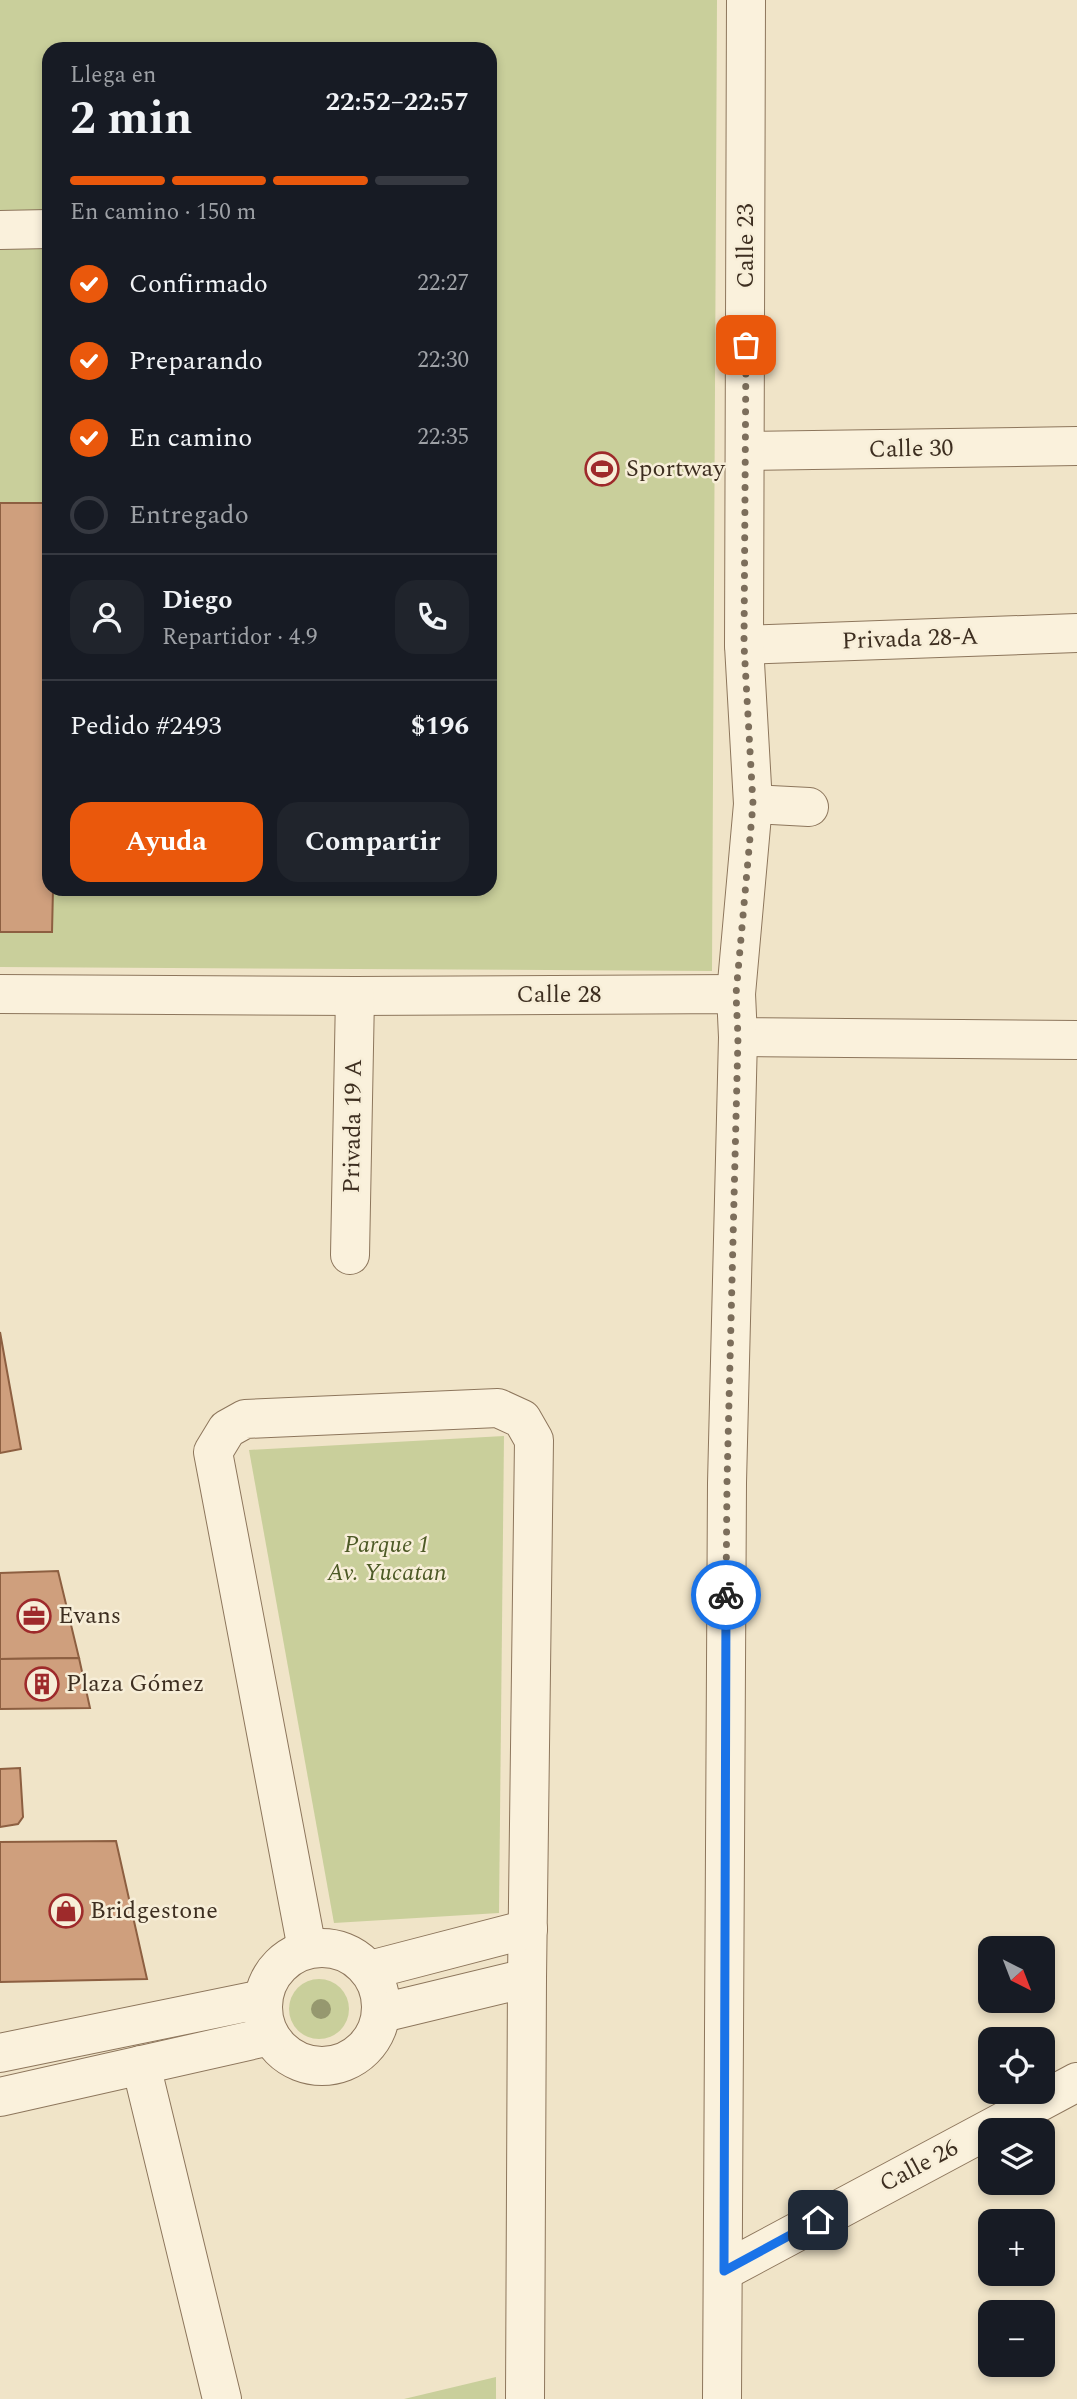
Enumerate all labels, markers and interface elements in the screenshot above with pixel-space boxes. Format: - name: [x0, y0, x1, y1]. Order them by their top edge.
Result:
- text: Llega en: [70, 58, 156, 93]
- text: 22:52–22:57: [325, 82, 469, 122]
- text: 2 min: [70, 84, 192, 154]
- text: En camino · 150 m: [70, 195, 256, 230]
- street label: Calle 23: [728, 204, 764, 288]
- text: Confirmado: [129, 264, 268, 304]
- icon: check: [70, 265, 108, 303]
- text: 22:27: [417, 266, 469, 301]
- pin: [716, 315, 776, 375]
- icon: bag: [727, 326, 765, 364]
- text: Preparando: [129, 341, 263, 381]
- icon: check: [70, 342, 108, 380]
- text: 22:30: [417, 343, 469, 378]
- text: En camino: [129, 418, 252, 458]
- icon: check: [70, 419, 108, 457]
- text: 22:35: [417, 420, 469, 455]
- street label: Calle 30: [868, 430, 954, 468]
- sports icon: Sportway: [583, 450, 621, 488]
- place label: Sportway: [626, 451, 726, 487]
- text: Entregado: [129, 495, 249, 535]
- button: person: [70, 580, 144, 654]
- text: Diego: [162, 580, 233, 620]
- button: phone: [395, 580, 469, 654]
- street label: Privada 28-A: [841, 619, 979, 659]
- text: Repartidor · 4.9: [162, 620, 318, 655]
- text: Pedido #2493: [70, 706, 221, 746]
- text: $196: [411, 706, 469, 746]
- button: Ayuda: [70, 802, 263, 882]
- button: Compartir: [277, 802, 469, 882]
- street label: Calle 28: [517, 977, 601, 1013]
- street label: Privada 19 A: [334, 1058, 372, 1194]
- park label: Parque 1 Av. Yucatan: [326, 1527, 447, 1591]
- courier: [691, 1560, 761, 1630]
- icon: bike: [707, 1576, 745, 1614]
- office icon: Evans: [15, 1597, 53, 1635]
- place label: Evans: [58, 1598, 121, 1634]
- building icon: Plaza Gómez: [23, 1665, 61, 1703]
- place label: Plaza Gómez: [66, 1666, 204, 1702]
- shop icon: Bridgestone: [47, 1892, 85, 1930]
- place label: Bridgestone: [90, 1893, 218, 1929]
- north arrow: [978, 1936, 1055, 2012]
- map controls: [978, 1936, 1055, 2377]
- button: locate: [978, 2027, 1055, 2104]
- button: layers: [978, 2118, 1055, 2195]
- street label: Calle 26: [873, 2130, 965, 2202]
- pin: [788, 2190, 848, 2250]
- icon: home: [799, 2201, 837, 2239]
- button: +: [978, 2209, 1055, 2286]
- button: −: [978, 2300, 1055, 2377]

